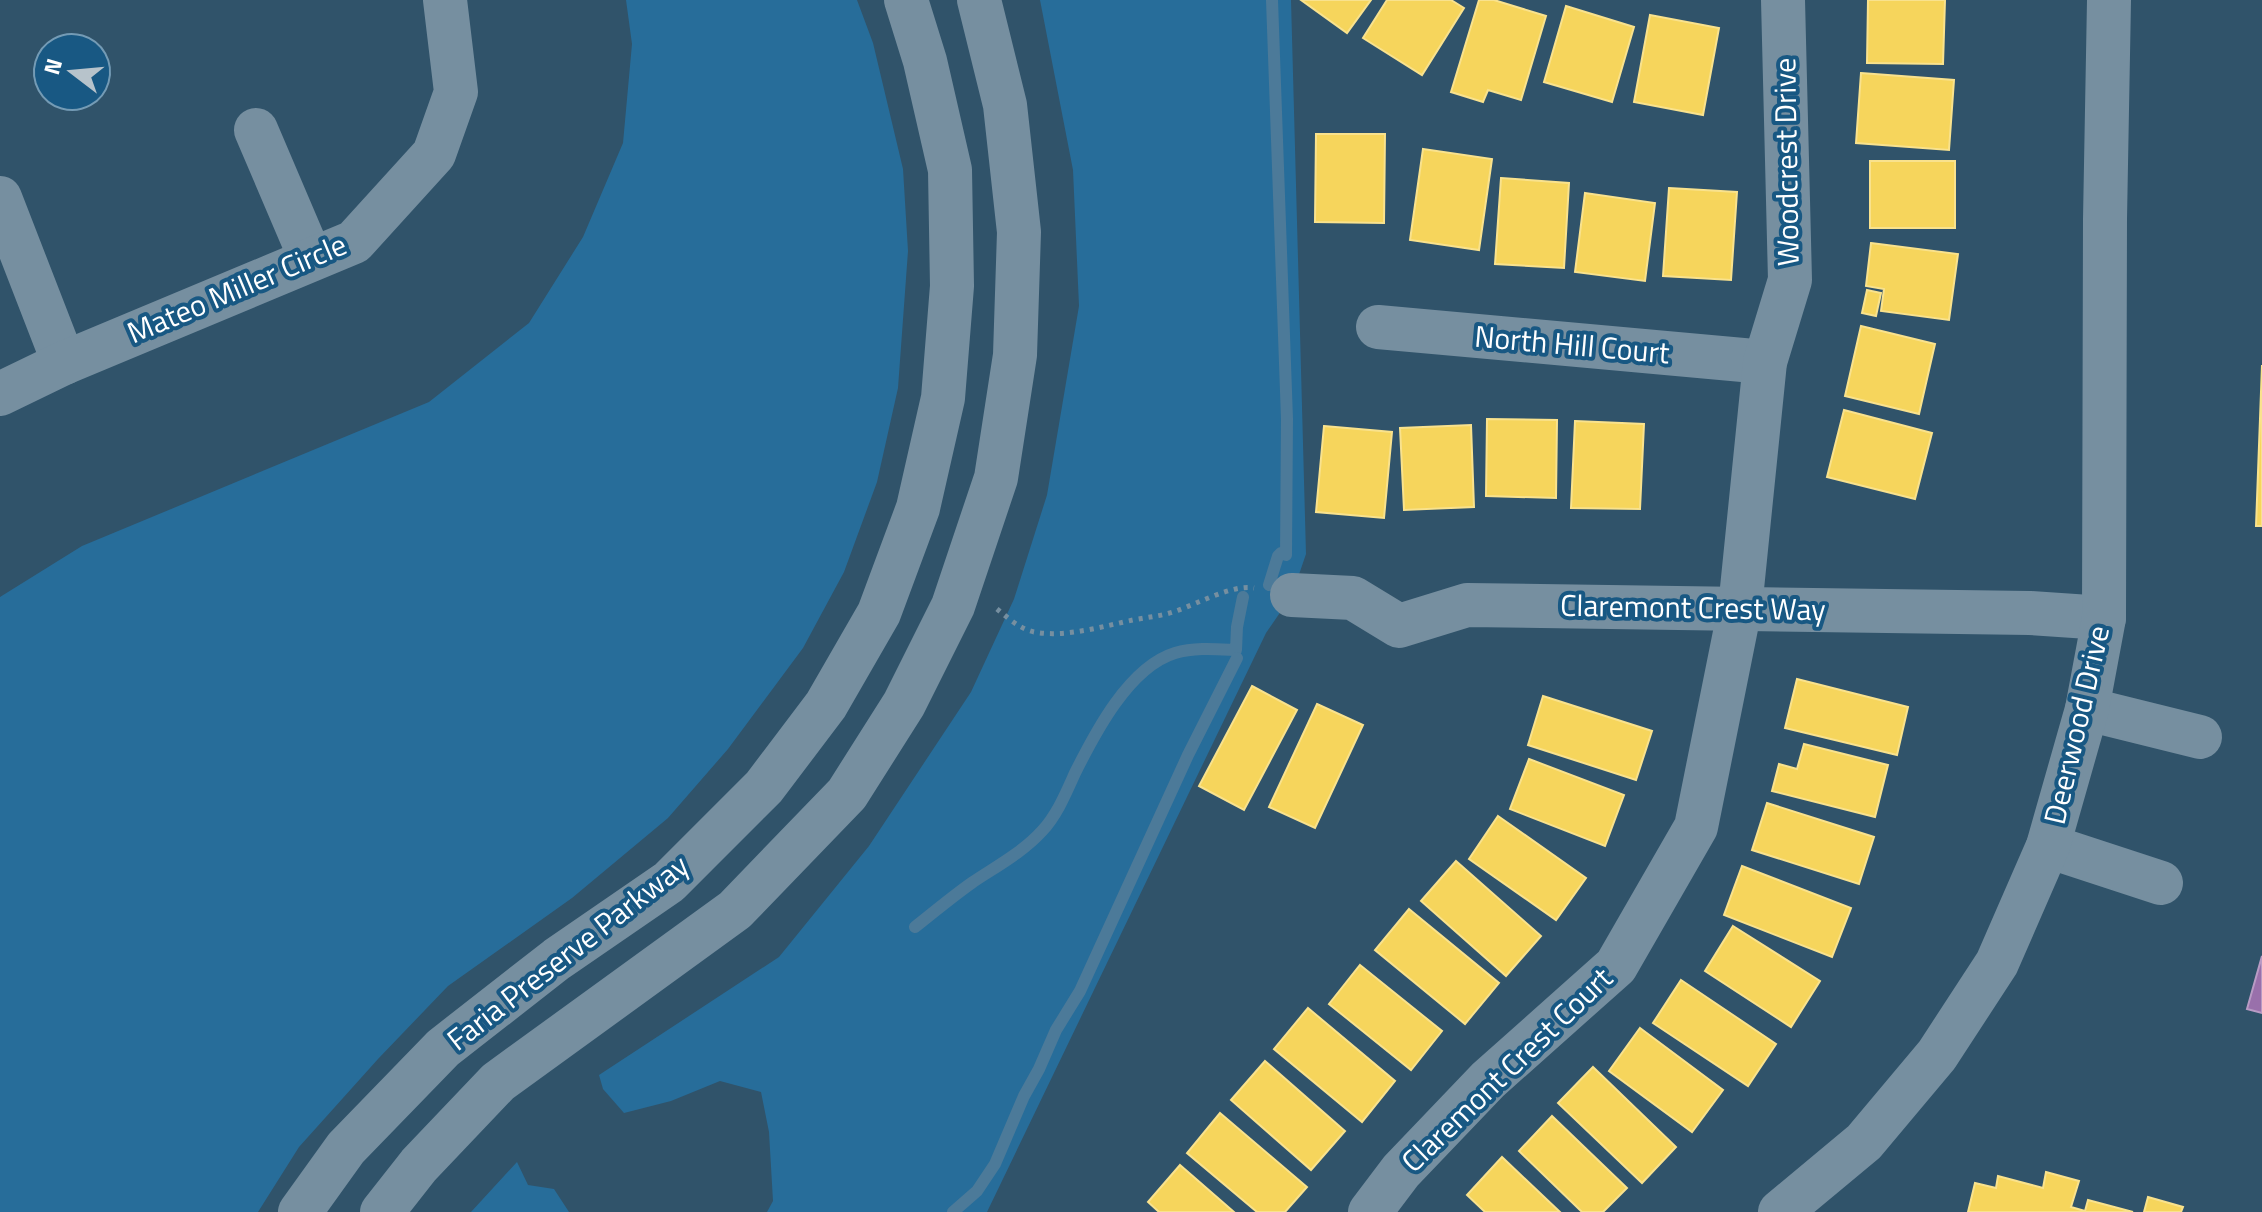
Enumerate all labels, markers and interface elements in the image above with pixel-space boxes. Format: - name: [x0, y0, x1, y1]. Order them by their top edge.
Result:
- north arrow: [32, 32, 112, 112]
- text: N: [34, 54, 71, 79]
- street label: Woodcrest Drive: [1761, 57, 1811, 267]
- street label: Mateo Miller Circle: [120, 221, 353, 355]
- street label: North Hill Court: [1473, 313, 1672, 375]
- street label: Claremont Crest Way: [1560, 582, 1826, 632]
- street label: Deerwood Drive: [2031, 621, 2121, 829]
- street label: Faria Preserve Parkway: [436, 843, 698, 1062]
- street label: Claremont Crest Court: [1390, 956, 1623, 1183]

